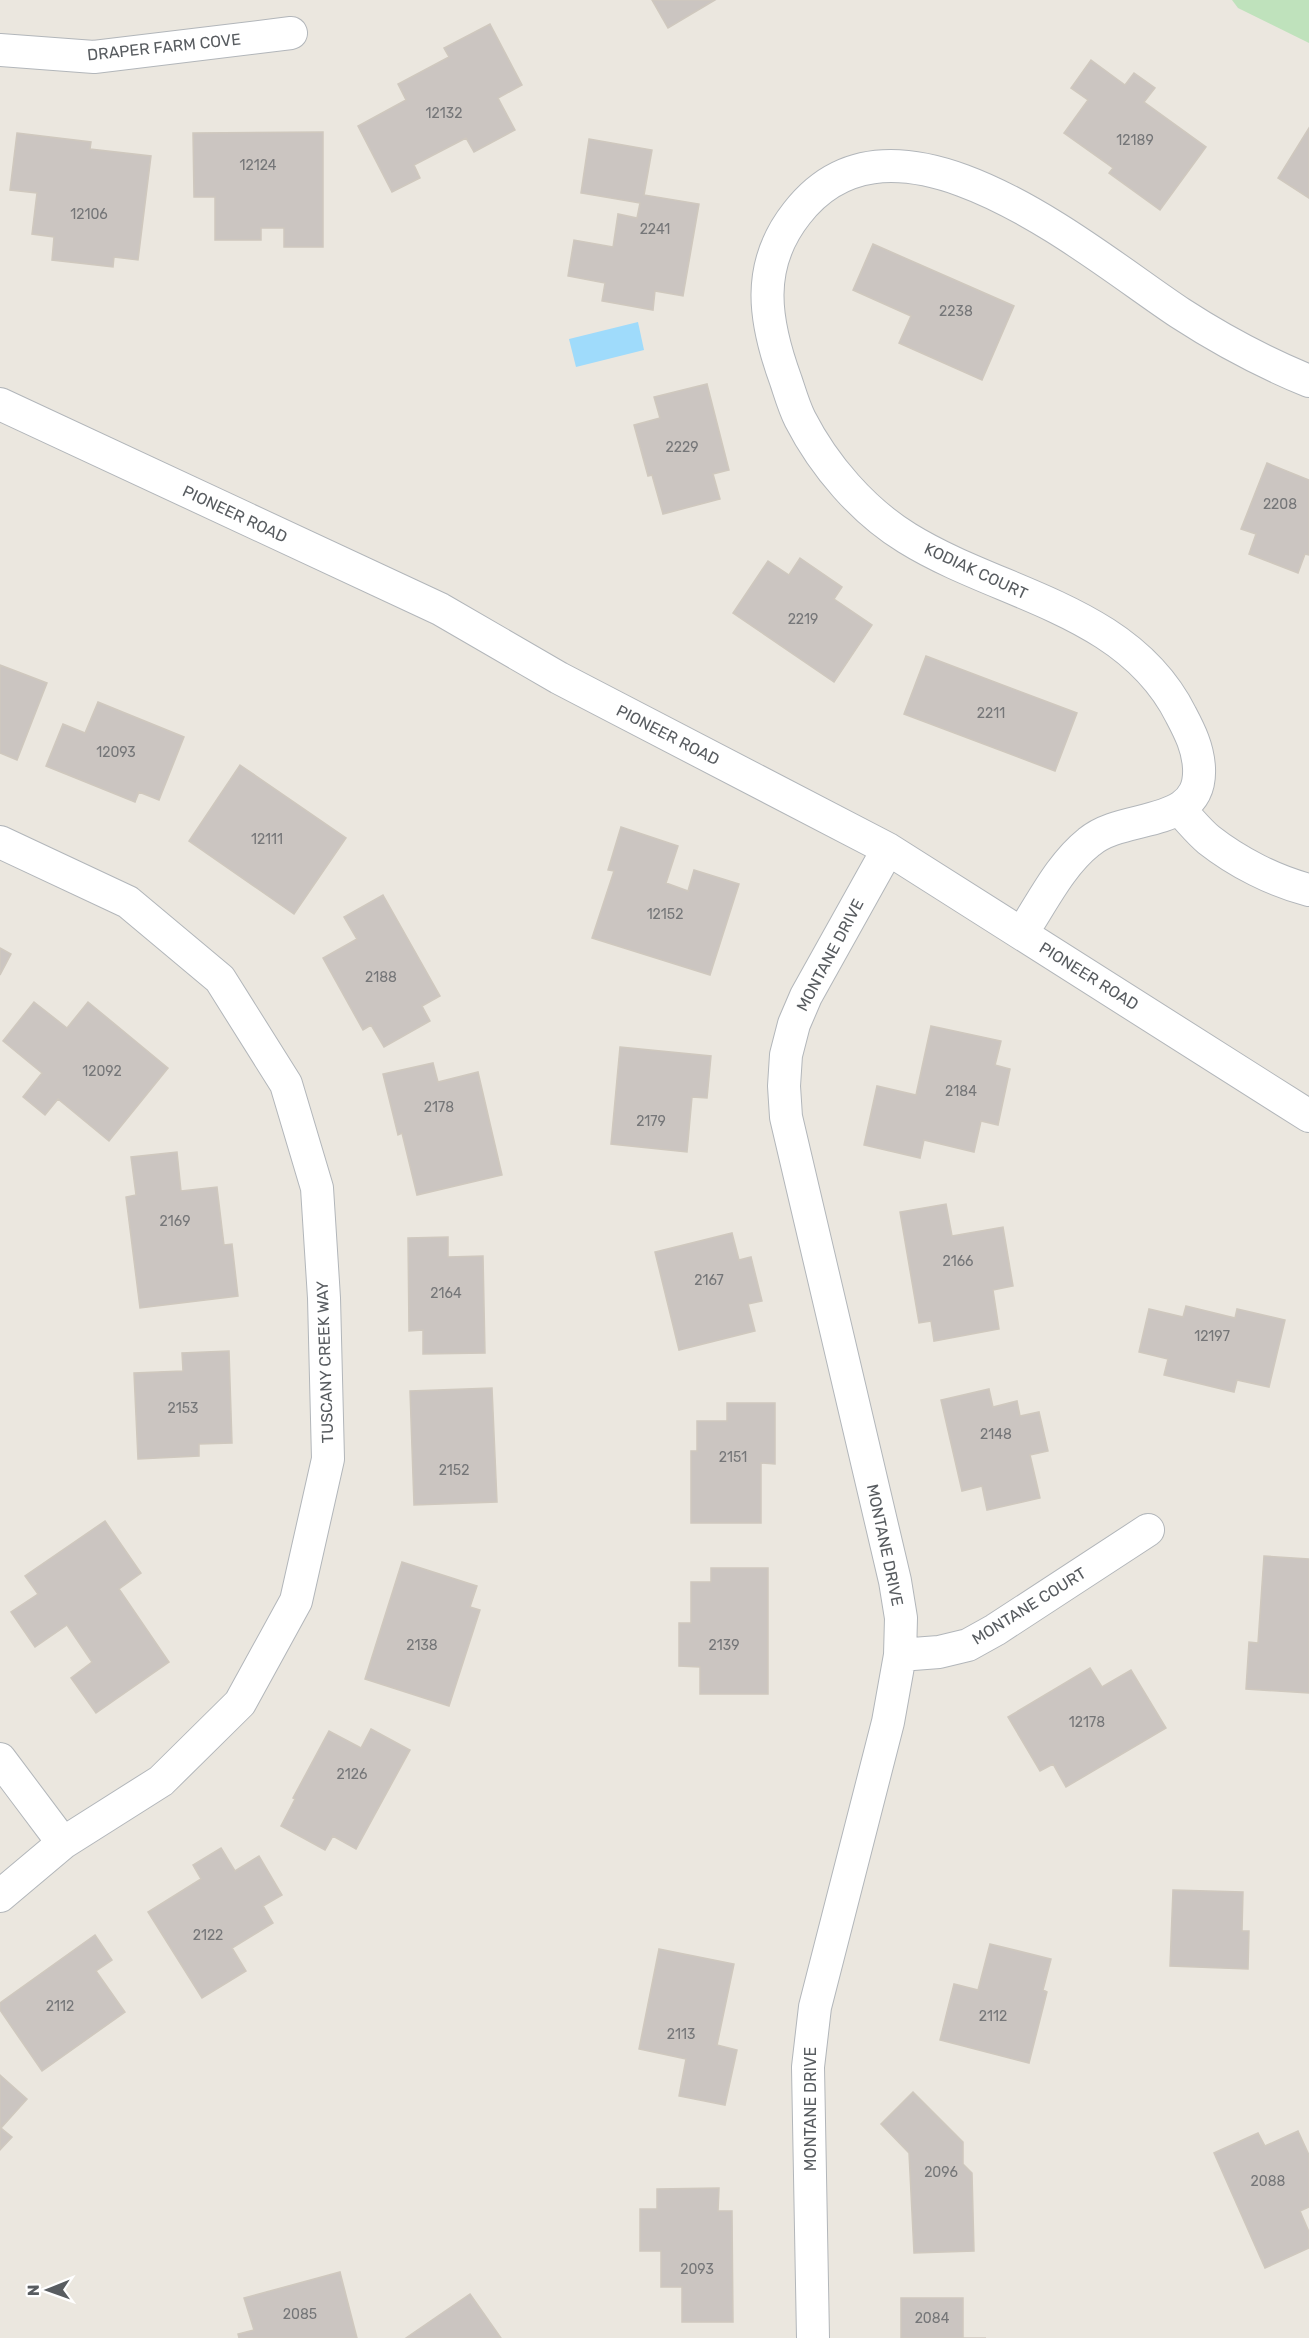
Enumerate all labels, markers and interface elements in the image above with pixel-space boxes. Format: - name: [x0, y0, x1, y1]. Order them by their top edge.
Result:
- street label: DRAPER FARM COVE: [86, 29, 242, 65]
- house number: 12132: [426, 105, 462, 122]
- house number: 12189: [1116, 132, 1154, 149]
- house number: 12124: [240, 157, 277, 174]
- house number: 12106: [70, 206, 108, 223]
- house number: 2241: [640, 221, 670, 238]
- house number: 2238: [939, 303, 973, 320]
- house number: 2229: [666, 439, 698, 456]
- street label: PIONEER ROAD: [180, 481, 290, 547]
- house number: 2208: [1263, 496, 1297, 513]
- street label: KODIAK COURT: [921, 539, 1031, 603]
- house number: 2219: [788, 611, 818, 628]
- street label: PIONEER ROAD: [613, 701, 723, 769]
- house number: 2211: [977, 705, 1005, 722]
- house number: 12093: [96, 744, 136, 761]
- house number: 12111: [251, 831, 283, 848]
- street label: MONTANE DRIVE: [792, 896, 868, 1014]
- house number: 12152: [647, 906, 683, 923]
- street label: PIONEER ROAD: [1036, 938, 1142, 1014]
- house number: 2188: [365, 969, 397, 986]
- house number: 12092: [82, 1063, 122, 1080]
- house number: 2184: [945, 1083, 977, 1100]
- house number: 2178: [424, 1099, 454, 1116]
- house number: 2179: [636, 1113, 666, 1130]
- house number: 2169: [160, 1213, 190, 1230]
- house number: 2166: [942, 1253, 974, 1270]
- house number: 2167: [694, 1272, 724, 1289]
- street label: TUSCANY CREEK WAY: [313, 1280, 337, 1444]
- house number: 2164: [430, 1285, 462, 1302]
- house number: 12197: [1194, 1328, 1230, 1345]
- house number: 2153: [168, 1400, 198, 1417]
- house number: 2148: [980, 1426, 1012, 1443]
- house number: 2151: [719, 1449, 747, 1466]
- house number: 2152: [439, 1462, 469, 1479]
- street label: MONTANE DRIVE: [863, 1482, 907, 1608]
- street label: MONTANE COURT: [969, 1563, 1089, 1649]
- house number: 2138: [406, 1637, 438, 1654]
- house number: 2139: [709, 1637, 739, 1654]
- house number: 12178: [1069, 1714, 1105, 1731]
- house number: 2126: [337, 1766, 367, 1783]
- house number: 2122: [193, 1927, 223, 1944]
- house number: 2112: [46, 1998, 74, 2015]
- house number: 2112: [979, 2008, 1007, 2025]
- house number: 2113: [667, 2026, 695, 2043]
- street label: MONTANE DRIVE: [801, 2047, 820, 2171]
- house number: 2096: [924, 2164, 958, 2181]
- house number: 2088: [1251, 2173, 1286, 2190]
- north arrow: [18, 2260, 78, 2320]
- house number: 2093: [680, 2261, 714, 2278]
- text: N: [24, 2284, 43, 2296]
- house number: 2085: [283, 2306, 317, 2323]
- house number: 2084: [915, 2310, 950, 2327]

